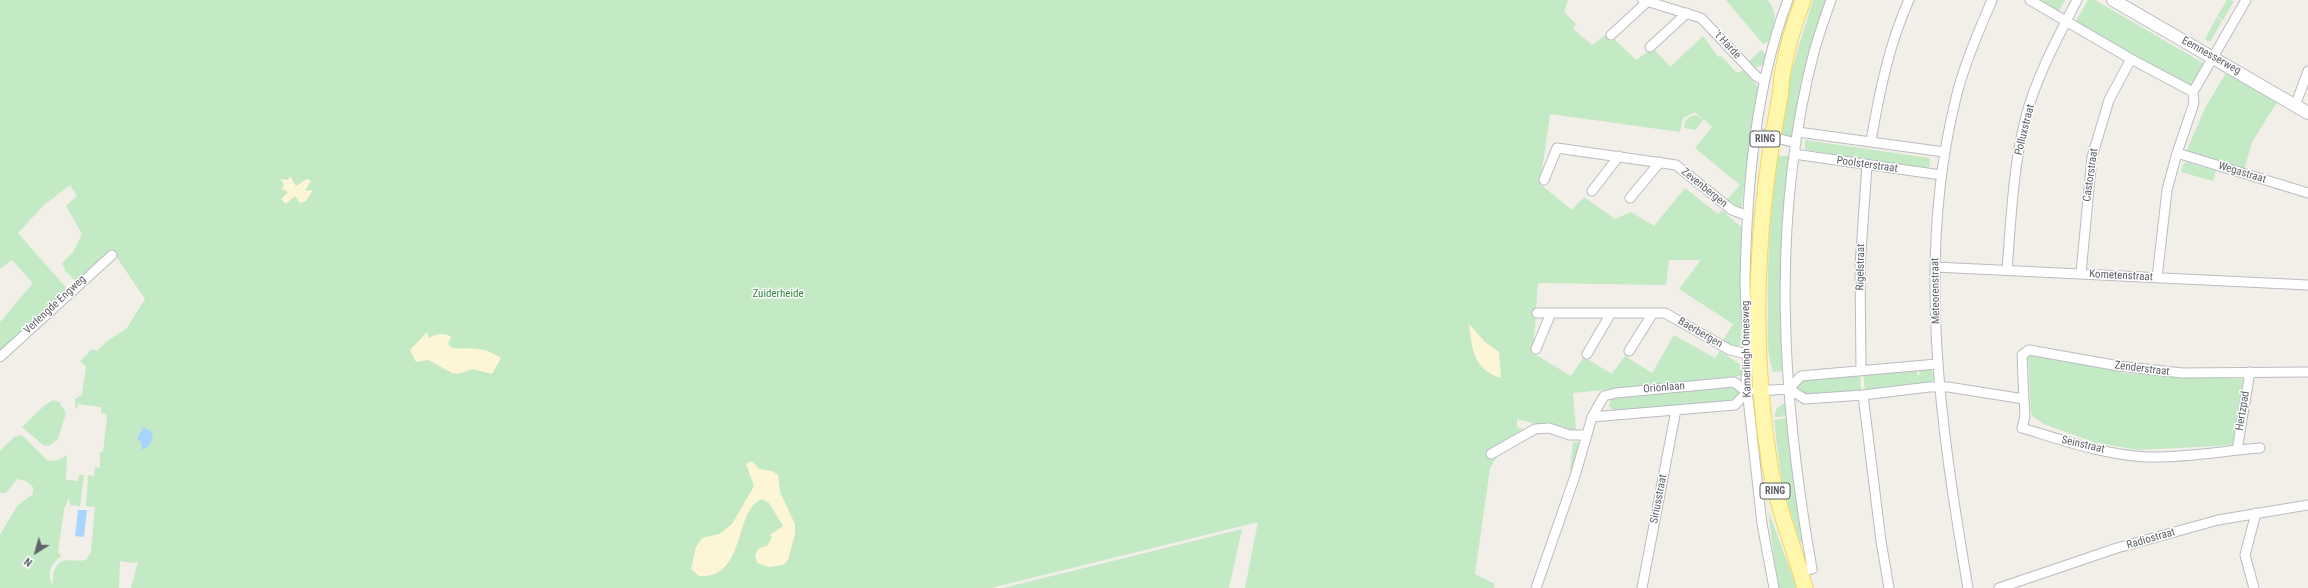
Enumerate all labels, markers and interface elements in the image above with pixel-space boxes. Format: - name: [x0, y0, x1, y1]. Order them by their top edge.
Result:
- street label: 't Harde: [1711, 28, 1743, 62]
- street label: Eemnesserweg: [2179, 34, 2243, 78]
- street label: Polluxstraat: [2012, 103, 2038, 157]
- road number: RING: [1750, 131, 1780, 147]
- street label: Castorstraat: [2081, 147, 2101, 203]
- street label: Poolsterstraat: [1836, 154, 1898, 176]
- street label: Wegastraat: [2217, 159, 2267, 187]
- street label: Zevenbergen: [1678, 165, 1730, 211]
- street label: Rigelstraat: [1854, 244, 1868, 290]
- street label: Meteorenstraat: [1929, 258, 1943, 324]
- street label: Kometenstraat: [2089, 268, 2153, 284]
- street label: Verlengde Engweg: [21, 273, 89, 337]
- park label: Zuiderheide: [752, 287, 804, 301]
- street label: Kamerlingh Onnesweg: [1740, 300, 1754, 398]
- street label: Baerbergen: [1675, 315, 1725, 351]
- street label: Zenderstraat: [2114, 359, 2170, 379]
- street label: Orionlaan: [1643, 380, 1685, 396]
- street label: Hertzpad: [2233, 390, 2253, 432]
- street label: Seinstraat: [2060, 434, 2106, 456]
- street label: Siriusstraat: [1648, 473, 1670, 525]
- road number: RING: [1760, 483, 1790, 499]
- street label: Radiostraat: [2125, 526, 2177, 552]
- north arrow: [16, 532, 56, 572]
- text: N: [22, 555, 35, 569]

